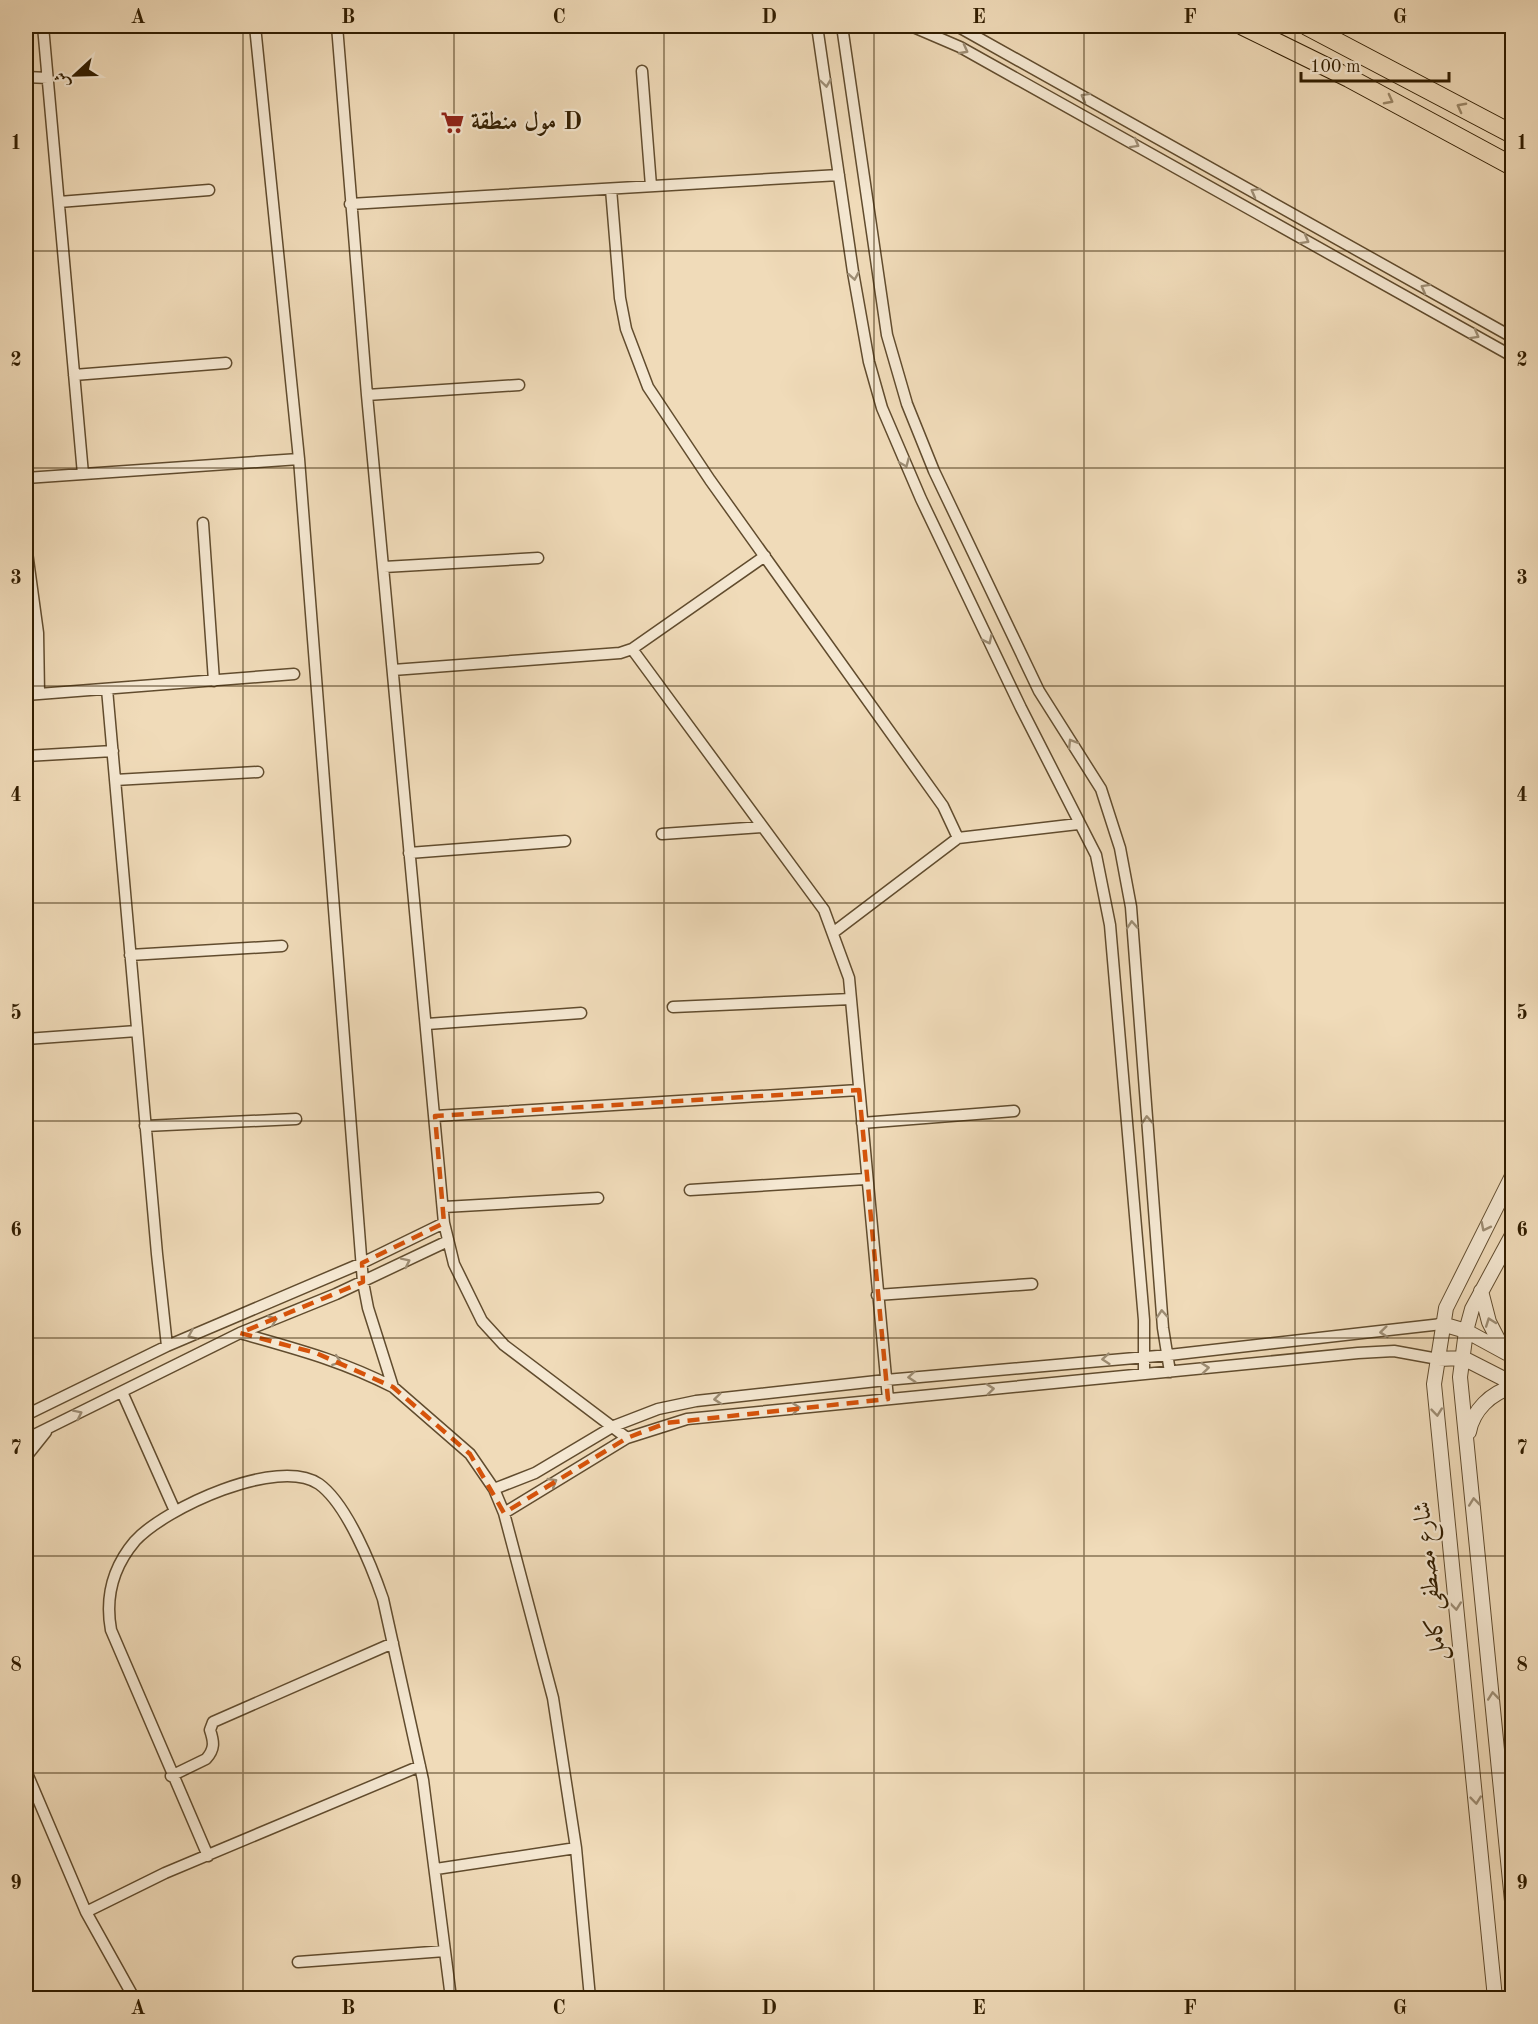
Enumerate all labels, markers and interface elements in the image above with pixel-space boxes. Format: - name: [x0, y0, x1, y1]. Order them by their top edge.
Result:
- text: A: [130, 8, 146, 28]
- text: B: [341, 8, 355, 28]
- text: C: [552, 8, 566, 28]
- text: D: [761, 8, 777, 28]
- text: E: [972, 8, 986, 28]
- text: F: [1183, 8, 1197, 28]
- text: G: [1393, 8, 1407, 28]
- one-way arrow: [958, 42, 969, 54]
- north arrow: [45, 45, 105, 105]
- scale bar: [1301, 45, 1450, 83]
- text: 100 m: [1310, 58, 1361, 76]
- text: ش: [53, 70, 73, 90]
- one-way arrow: [819, 79, 831, 88]
- one-way arrow: [1081, 93, 1091, 104]
- one-way arrow: [1383, 93, 1393, 104]
- one-way arrow: [1456, 102, 1467, 114]
- supermarket icon: مول منطقة D: [440, 110, 466, 136]
- place label: مول منطقة D: [471, 110, 582, 136]
- text: 1: [10, 134, 22, 154]
- text: 1: [1516, 134, 1528, 154]
- one-way arrow: [1129, 137, 1139, 149]
- one-way arrow: [1251, 188, 1261, 200]
- one-way arrow: [1299, 233, 1309, 244]
- one-way arrow: [847, 272, 859, 281]
- one-way arrow: [1421, 284, 1431, 295]
- one-way arrow: [1469, 328, 1479, 339]
- text: 2: [10, 351, 22, 371]
- text: 2: [1516, 351, 1528, 371]
- one-way arrow: [898, 457, 910, 468]
- text: 3: [10, 569, 22, 589]
- text: 3: [1516, 569, 1528, 589]
- one-way arrow: [981, 633, 993, 644]
- one-way arrow: [1068, 738, 1079, 749]
- text: 4: [10, 786, 22, 806]
- text: 4: [1516, 786, 1528, 806]
- one-way arrow: [1126, 921, 1139, 930]
- text: 5: [10, 1003, 22, 1024]
- text: 5: [1516, 1003, 1528, 1024]
- one-way arrow: [1141, 1115, 1154, 1124]
- text: 6: [10, 1221, 22, 1241]
- one-way arrow: [1481, 1221, 1492, 1232]
- text: 6: [1516, 1221, 1528, 1241]
- one-way arrow: [399, 1257, 410, 1269]
- one-way arrow: [1156, 1309, 1169, 1319]
- one-way arrow: [266, 1315, 277, 1327]
- one-way arrow: [1484, 1317, 1497, 1328]
- one-way arrow: [1379, 1325, 1388, 1338]
- one-way arrow: [187, 1328, 198, 1340]
- one-way arrow: [1102, 1352, 1111, 1365]
- one-way arrow: [331, 1354, 342, 1366]
- one-way arrow: [1200, 1362, 1209, 1375]
- one-way arrow: [908, 1370, 917, 1383]
- one-way arrow: [985, 1383, 994, 1396]
- one-way arrow: [714, 1392, 723, 1404]
- one-way arrow: [791, 1402, 800, 1415]
- one-way arrow: [1430, 1408, 1443, 1417]
- one-way arrow: [72, 1409, 83, 1421]
- text: 7: [10, 1439, 22, 1459]
- text: 7: [1516, 1439, 1528, 1459]
- one-way arrow: [547, 1477, 557, 1489]
- one-way arrow: [1468, 1498, 1481, 1507]
- street label: شارع مصطفى كامل: [1410, 1500, 1457, 1662]
- one-way arrow: [1449, 1602, 1462, 1611]
- text: 8: [10, 1656, 22, 1676]
- text: 8: [1516, 1656, 1528, 1676]
- one-way arrow: [1487, 1692, 1500, 1701]
- one-way arrow: [1469, 1796, 1482, 1805]
- text: 9: [10, 1874, 22, 1894]
- text: 9: [1516, 1874, 1528, 1894]
- text: A: [130, 1999, 146, 2019]
- text: B: [341, 1999, 355, 2019]
- text: C: [552, 1999, 566, 2019]
- text: D: [761, 1999, 777, 2019]
- text: E: [972, 1999, 986, 2019]
- text: F: [1183, 1999, 1197, 2019]
- text: G: [1393, 1999, 1407, 2019]

